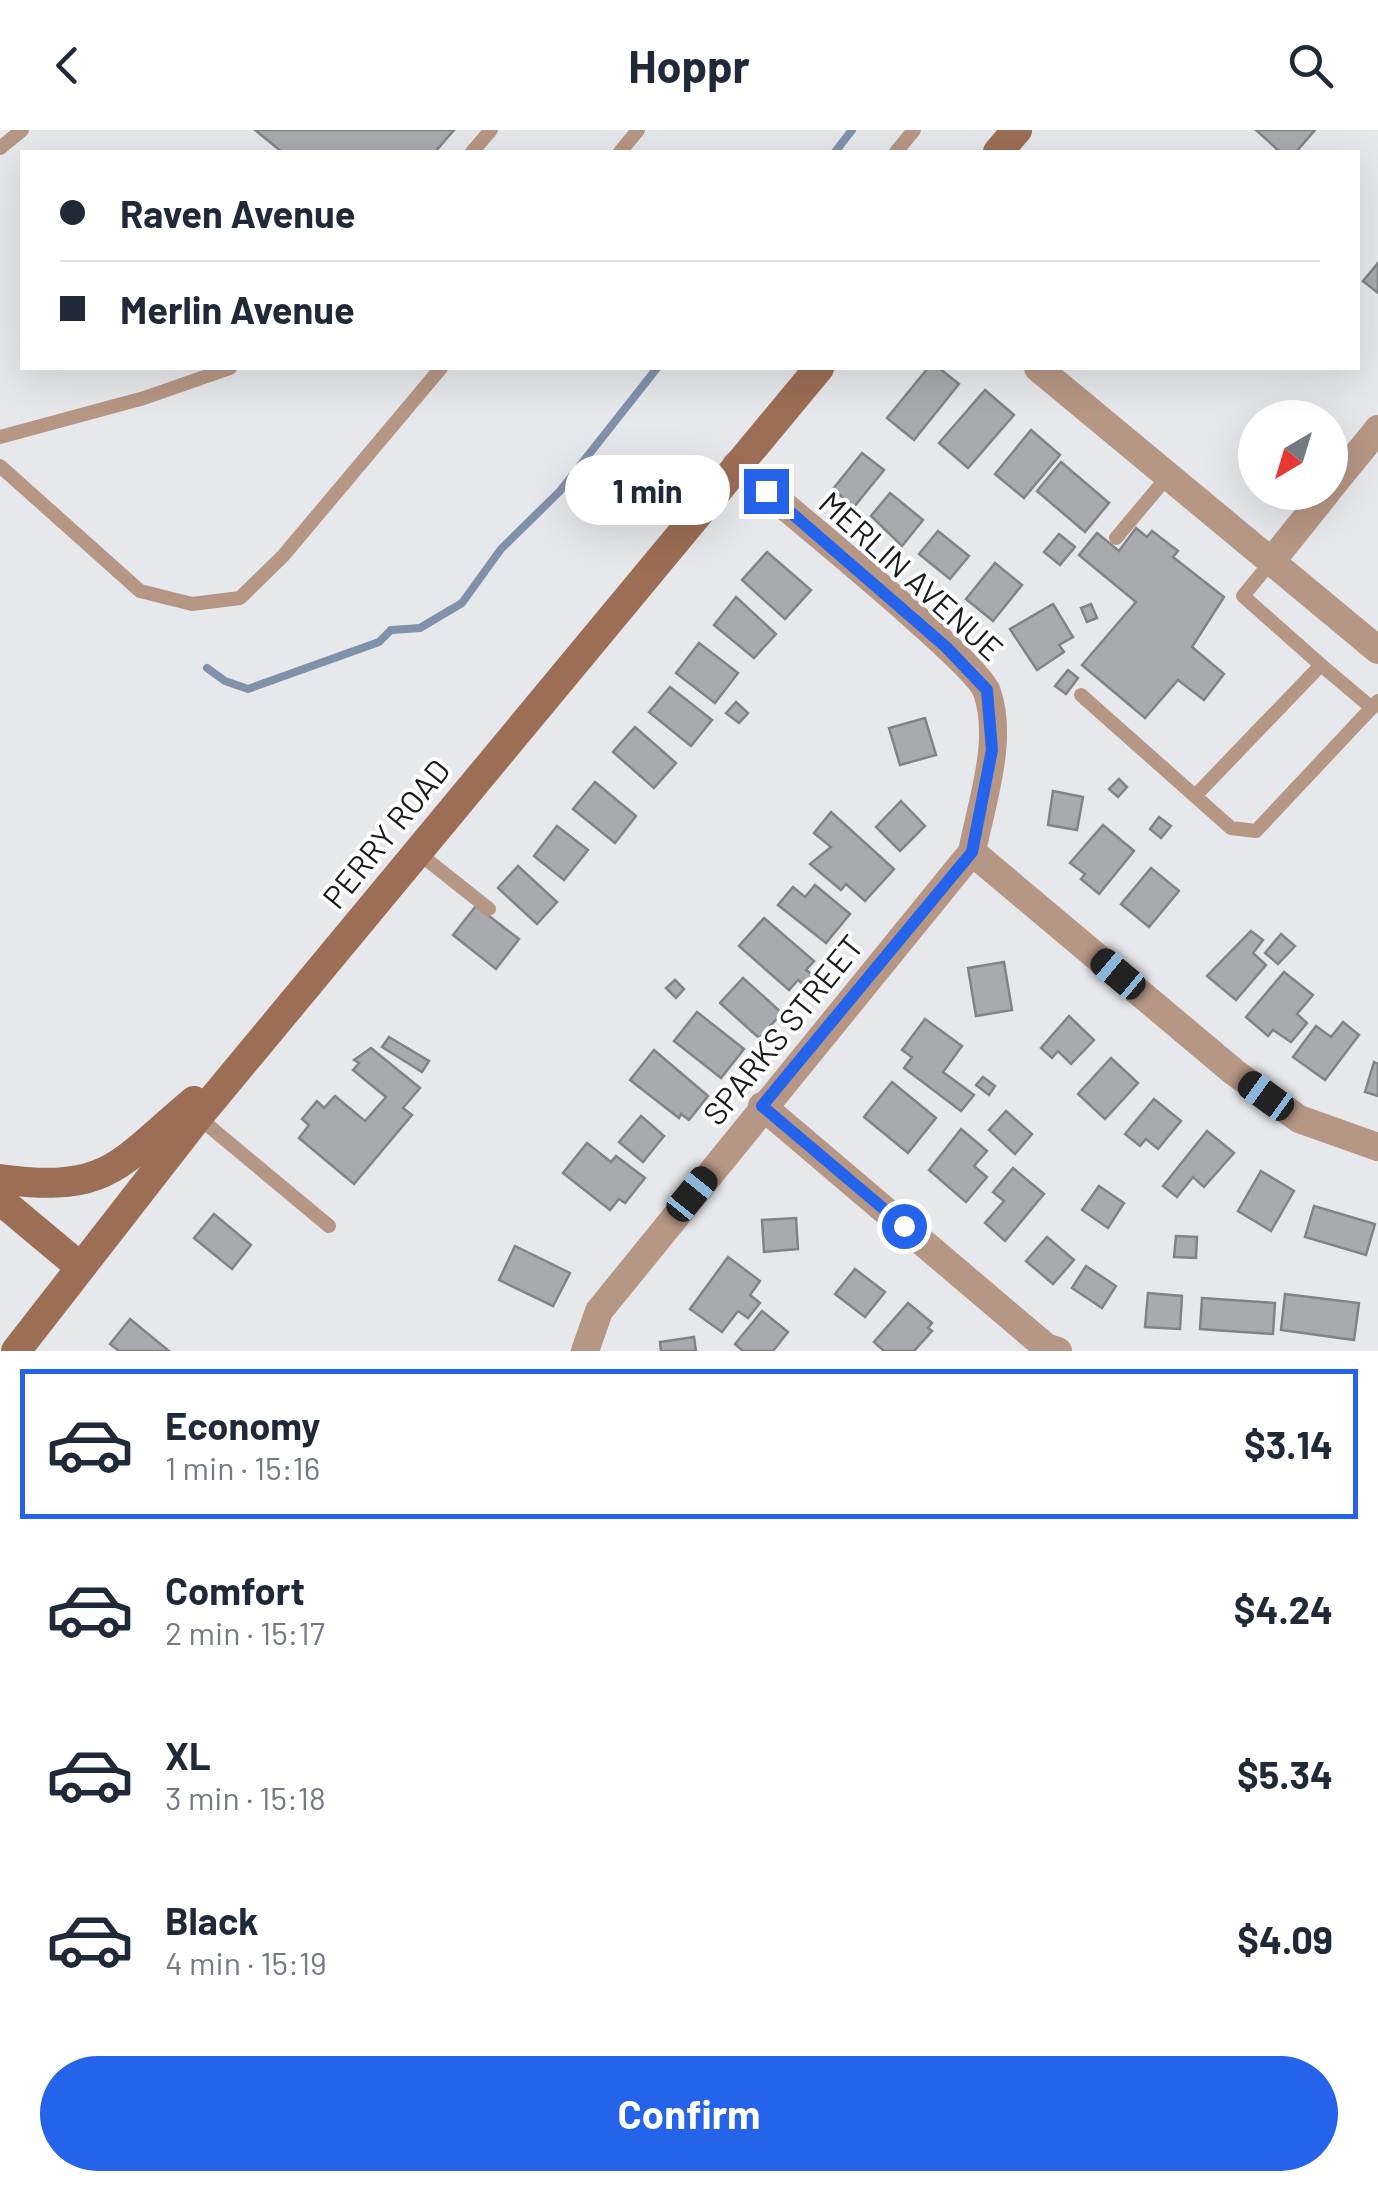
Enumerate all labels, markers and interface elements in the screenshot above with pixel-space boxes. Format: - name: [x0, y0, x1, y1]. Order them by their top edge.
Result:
- icon: back: [40, 38, 95, 93]
- text: Hoppr: [628, 38, 750, 92]
- icon: search: [1283, 38, 1338, 93]
- text: Raven Avenue: [120, 190, 356, 236]
- text: Merlin Avenue: [120, 286, 355, 332]
- north arrow: [1238, 400, 1348, 510]
- map controls: [1238, 400, 1348, 510]
- callout: 1 min: [566, 456, 731, 526]
- route end: [744, 469, 789, 514]
- text: 1 min: [612, 471, 683, 509]
- street label: MERLIN AVENUE: [812, 483, 1012, 667]
- street label: PERRY ROAD: [314, 751, 456, 915]
- street label: SPARKS STREET: [694, 927, 870, 1131]
- car: [1085, 943, 1151, 1005]
- car: [1233, 1066, 1299, 1126]
- car: [661, 1161, 723, 1227]
- route start: [882, 1204, 927, 1249]
- icon: car: [45, 1399, 135, 1489]
- text: Economy: [165, 1402, 320, 1448]
- text: $3.14: [1244, 1421, 1333, 1467]
- text: 1 min · 15:16: [165, 1448, 320, 1486]
- icon: car: [45, 1564, 135, 1654]
- text: Comfort: [165, 1567, 305, 1613]
- text: $4.24: [1234, 1586, 1333, 1632]
- text: 2 min · 15:17: [165, 1613, 325, 1651]
- icon: car: [45, 1729, 135, 1819]
- text: XL: [165, 1732, 211, 1778]
- text: $5.34: [1237, 1751, 1333, 1797]
- text: 3 min · 15:18: [165, 1778, 326, 1816]
- icon: car: [45, 1894, 135, 1984]
- text: Black: [165, 1897, 259, 1943]
- text: $4.09: [1237, 1916, 1333, 1962]
- text: 4 min · 15:19: [165, 1943, 327, 1981]
- button: Confirm: [40, 2056, 1338, 2171]

